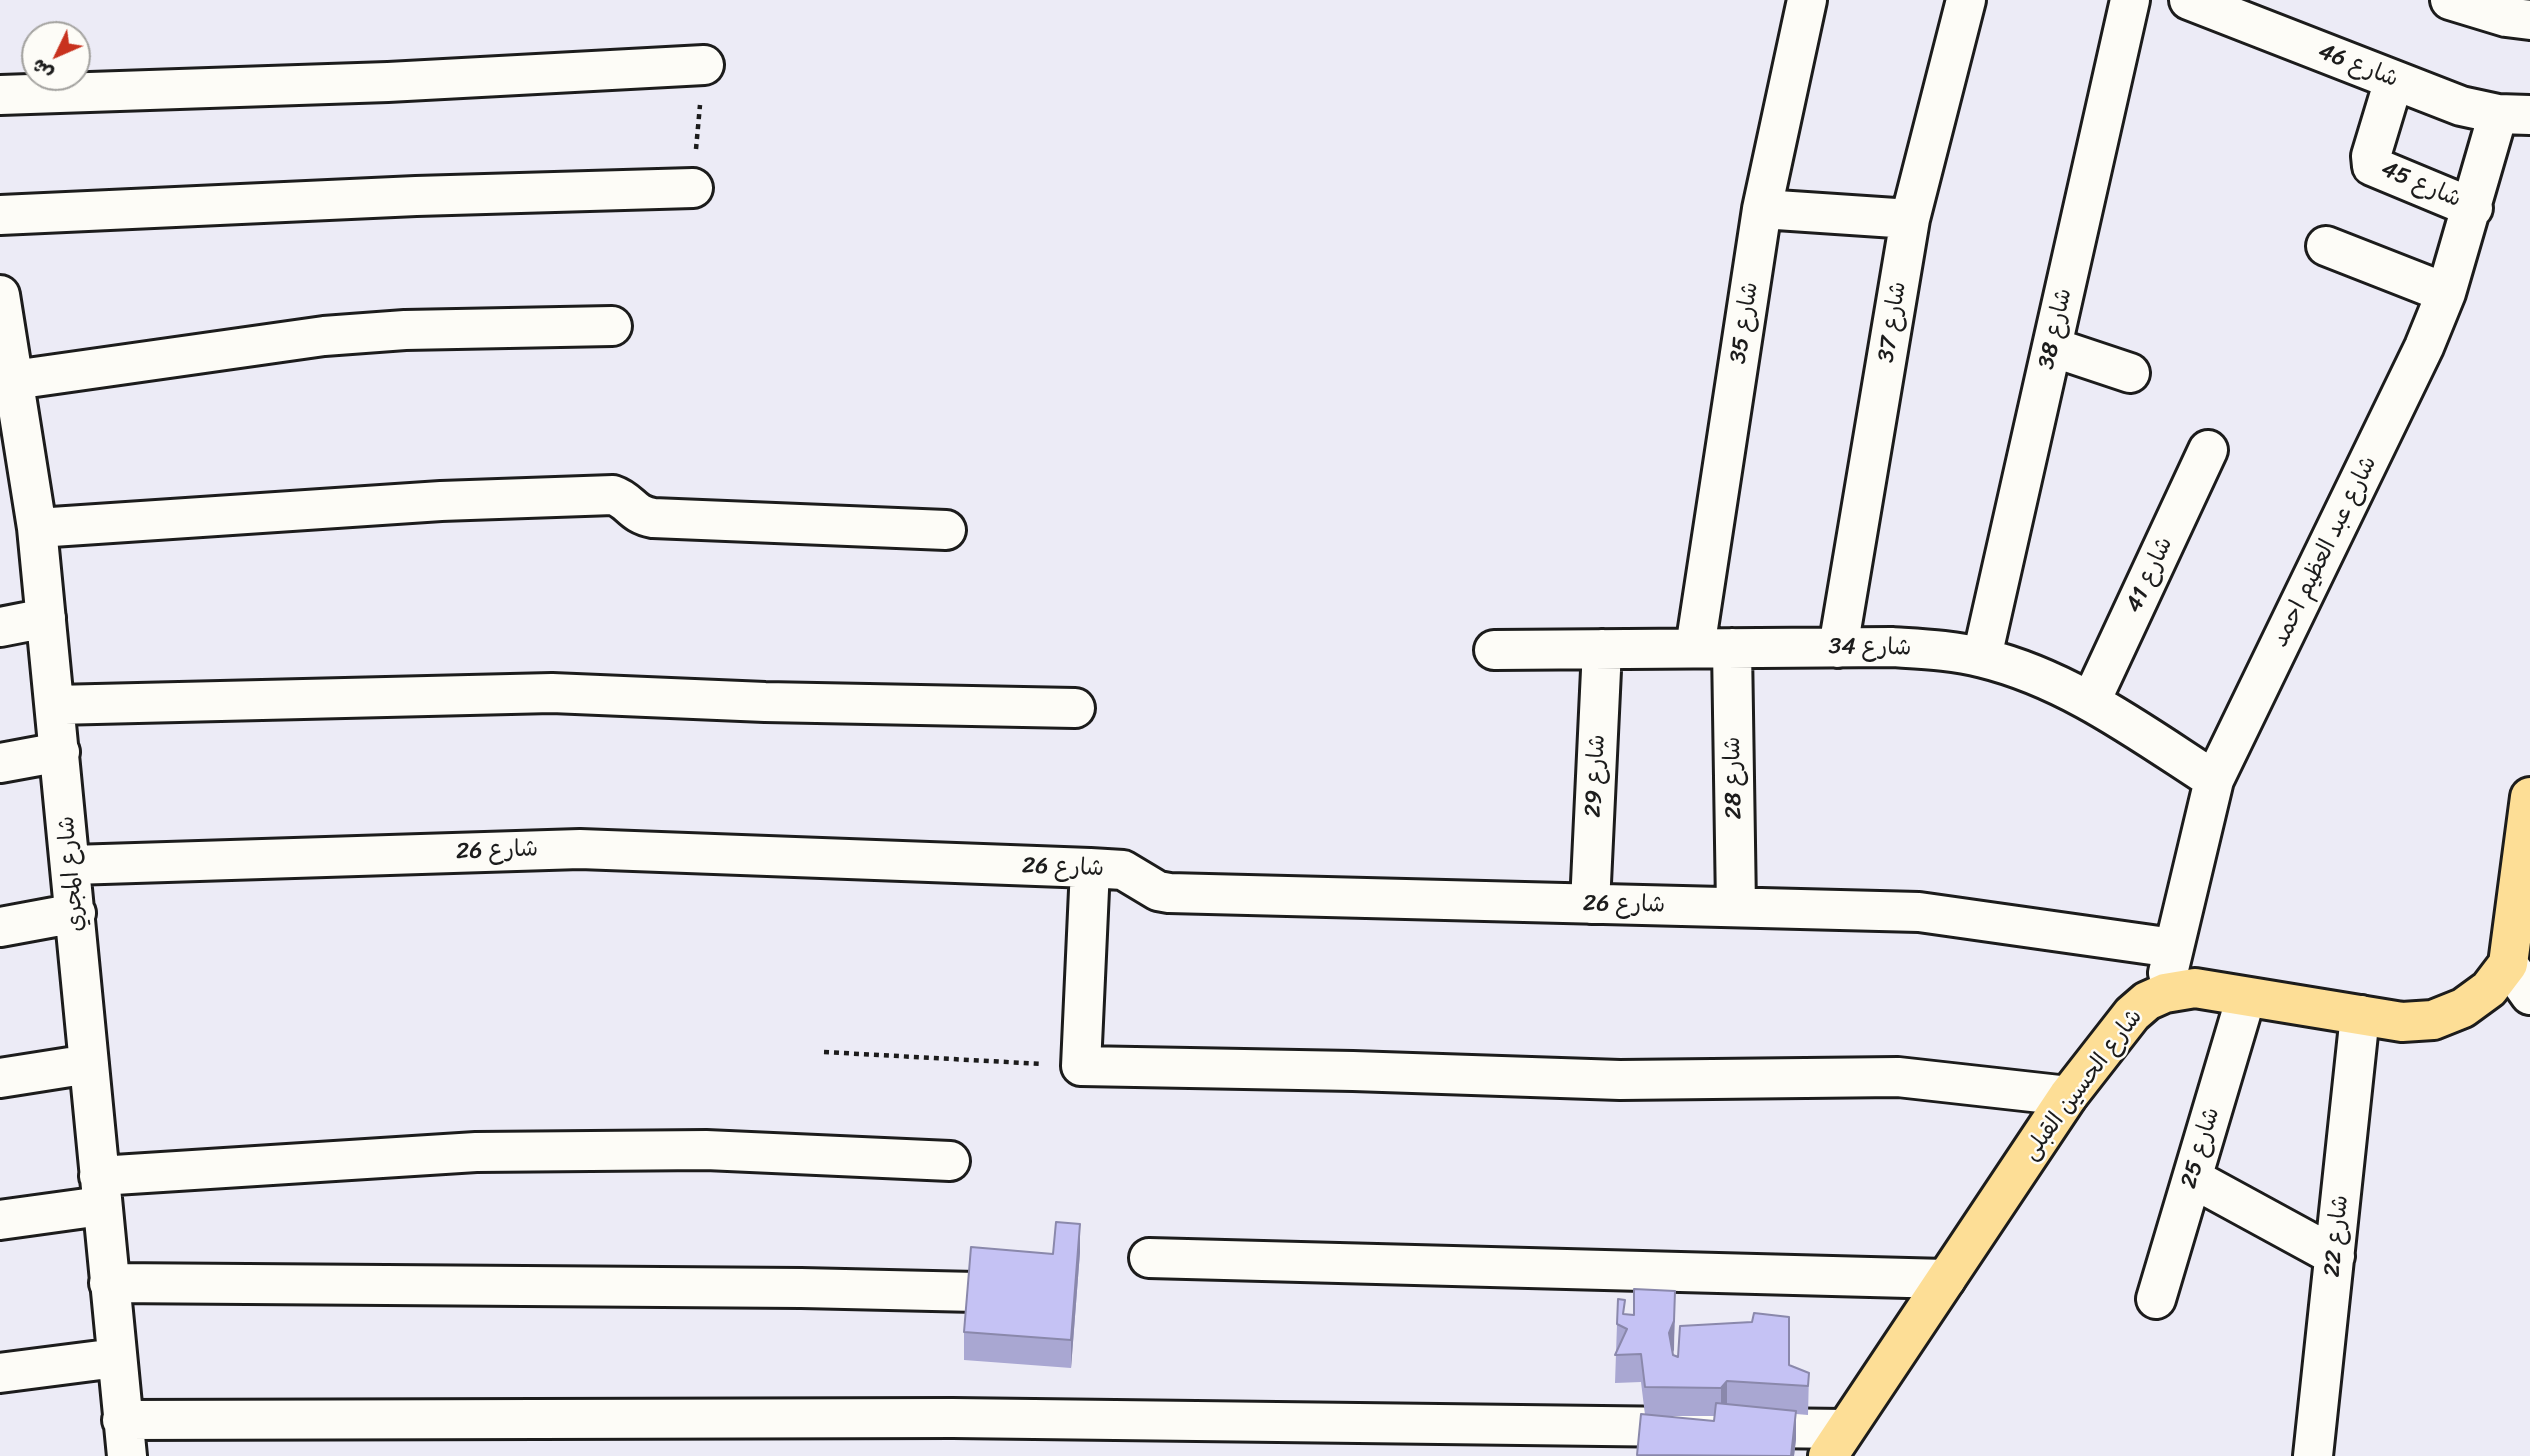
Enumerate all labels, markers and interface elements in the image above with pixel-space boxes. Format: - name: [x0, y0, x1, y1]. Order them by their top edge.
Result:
- north arrow: [21, 21, 91, 91]
- street label: شارع 46: [2314, 38, 2402, 94]
- text: ش: [23, 51, 61, 89]
- street label: شارع 45: [2377, 156, 2465, 214]
- street label: شارع 35: [1725, 280, 1765, 366]
- street label: شارع 37: [1873, 280, 1913, 364]
- street label: شارع 38: [2033, 286, 2079, 372]
- street label: شارع عبد العظيم احمد: [2267, 452, 2383, 652]
- street label: شارع 41: [2121, 533, 2179, 617]
- street label: شارع 34: [1828, 633, 1912, 663]
- street label: شارع 29: [1580, 734, 1612, 818]
- street label: شارع 28: [1719, 736, 1749, 820]
- street label: شارع المجري: [53, 815, 91, 933]
- street label: شارع 26: [455, 836, 539, 866]
- street label: شارع 26: [1021, 853, 1105, 883]
- street label: شارع 26: [1583, 890, 1665, 920]
- street label: شارع الحسين القبلى: [2017, 1004, 2149, 1166]
- street label: شارع 25: [2176, 1104, 2226, 1192]
- street label: شارع 22: [2319, 1194, 2355, 1278]

